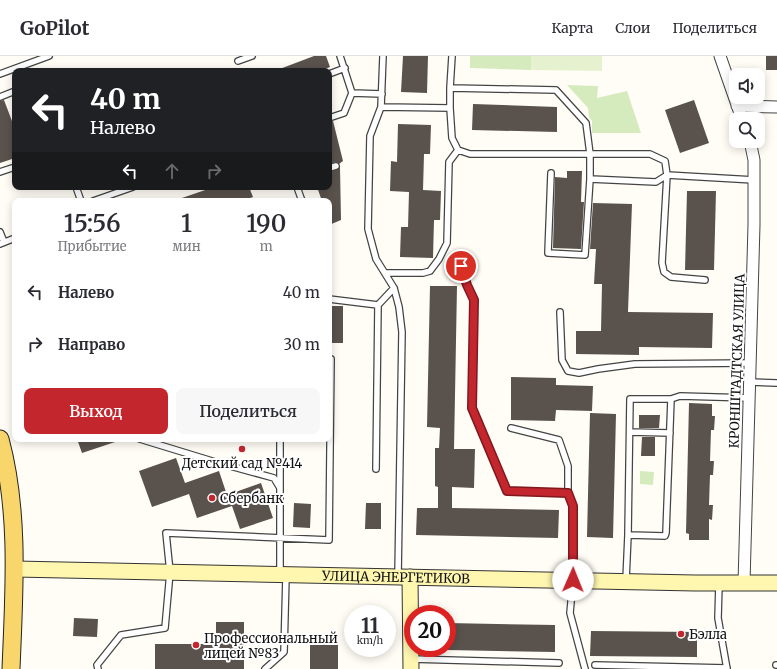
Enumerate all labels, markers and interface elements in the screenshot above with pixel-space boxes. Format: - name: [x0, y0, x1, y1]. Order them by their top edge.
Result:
- text: GoPilot: [20, 16, 89, 40]
- text: Карта: [551, 19, 593, 37]
- text: Слои: [615, 19, 650, 37]
- text: Поделиться: [672, 19, 757, 37]
- map controls: [729, 68, 765, 148]
- button: sound: [729, 68, 765, 104]
- text: 40 m: [90, 81, 161, 117]
- icon: left: [24, 84, 76, 136]
- button: search: [729, 112, 765, 148]
- text: Налево: [90, 116, 156, 139]
- icon: left: [119, 160, 141, 182]
- icon: ahead: [161, 160, 183, 182]
- icon: right: [203, 160, 225, 182]
- text: 15:56: [64, 208, 121, 239]
- text: 1: [181, 208, 192, 239]
- text: 190: [246, 208, 286, 239]
- text: Прибытие: [58, 238, 127, 255]
- text: мин: [172, 238, 201, 255]
- text: m: [260, 238, 273, 255]
- pin: [444, 249, 478, 283]
- icon: arrive: [450, 255, 472, 277]
- street label: КРОНШТАДТСКАЯ УЛИЦА: [725, 273, 749, 449]
- icon: left: [24, 281, 46, 303]
- text: Налево: [58, 283, 114, 302]
- text: 40 m: [283, 283, 320, 302]
- icon: right: [24, 333, 46, 355]
- text: Направо: [58, 335, 125, 354]
- text: 30 m: [283, 335, 320, 354]
- button: Выход: [24, 388, 168, 434]
- button: Поделиться: [176, 388, 320, 434]
- marker: Детский сад №414: [237, 444, 247, 454]
- place label: Детский сад №414: [182, 455, 302, 472]
- place label: Сбербанк: [220, 490, 284, 507]
- marker: Сбербанк: [207, 493, 217, 503]
- position arrow: [552, 559, 594, 601]
- street label: УЛИЦА ЭНЕРГЕТИКОВ: [321, 567, 470, 587]
- speed limit sign: 20: [404, 605, 456, 657]
- text: 11: [361, 613, 379, 638]
- place label: Бэлла: [689, 626, 727, 643]
- marker: Бэлла: [676, 629, 686, 639]
- place label: Профессиональный лицей №83: [204, 630, 338, 662]
- text: km/h: [357, 634, 383, 647]
- marker: Профессиональный лицей №83: [191, 640, 201, 650]

